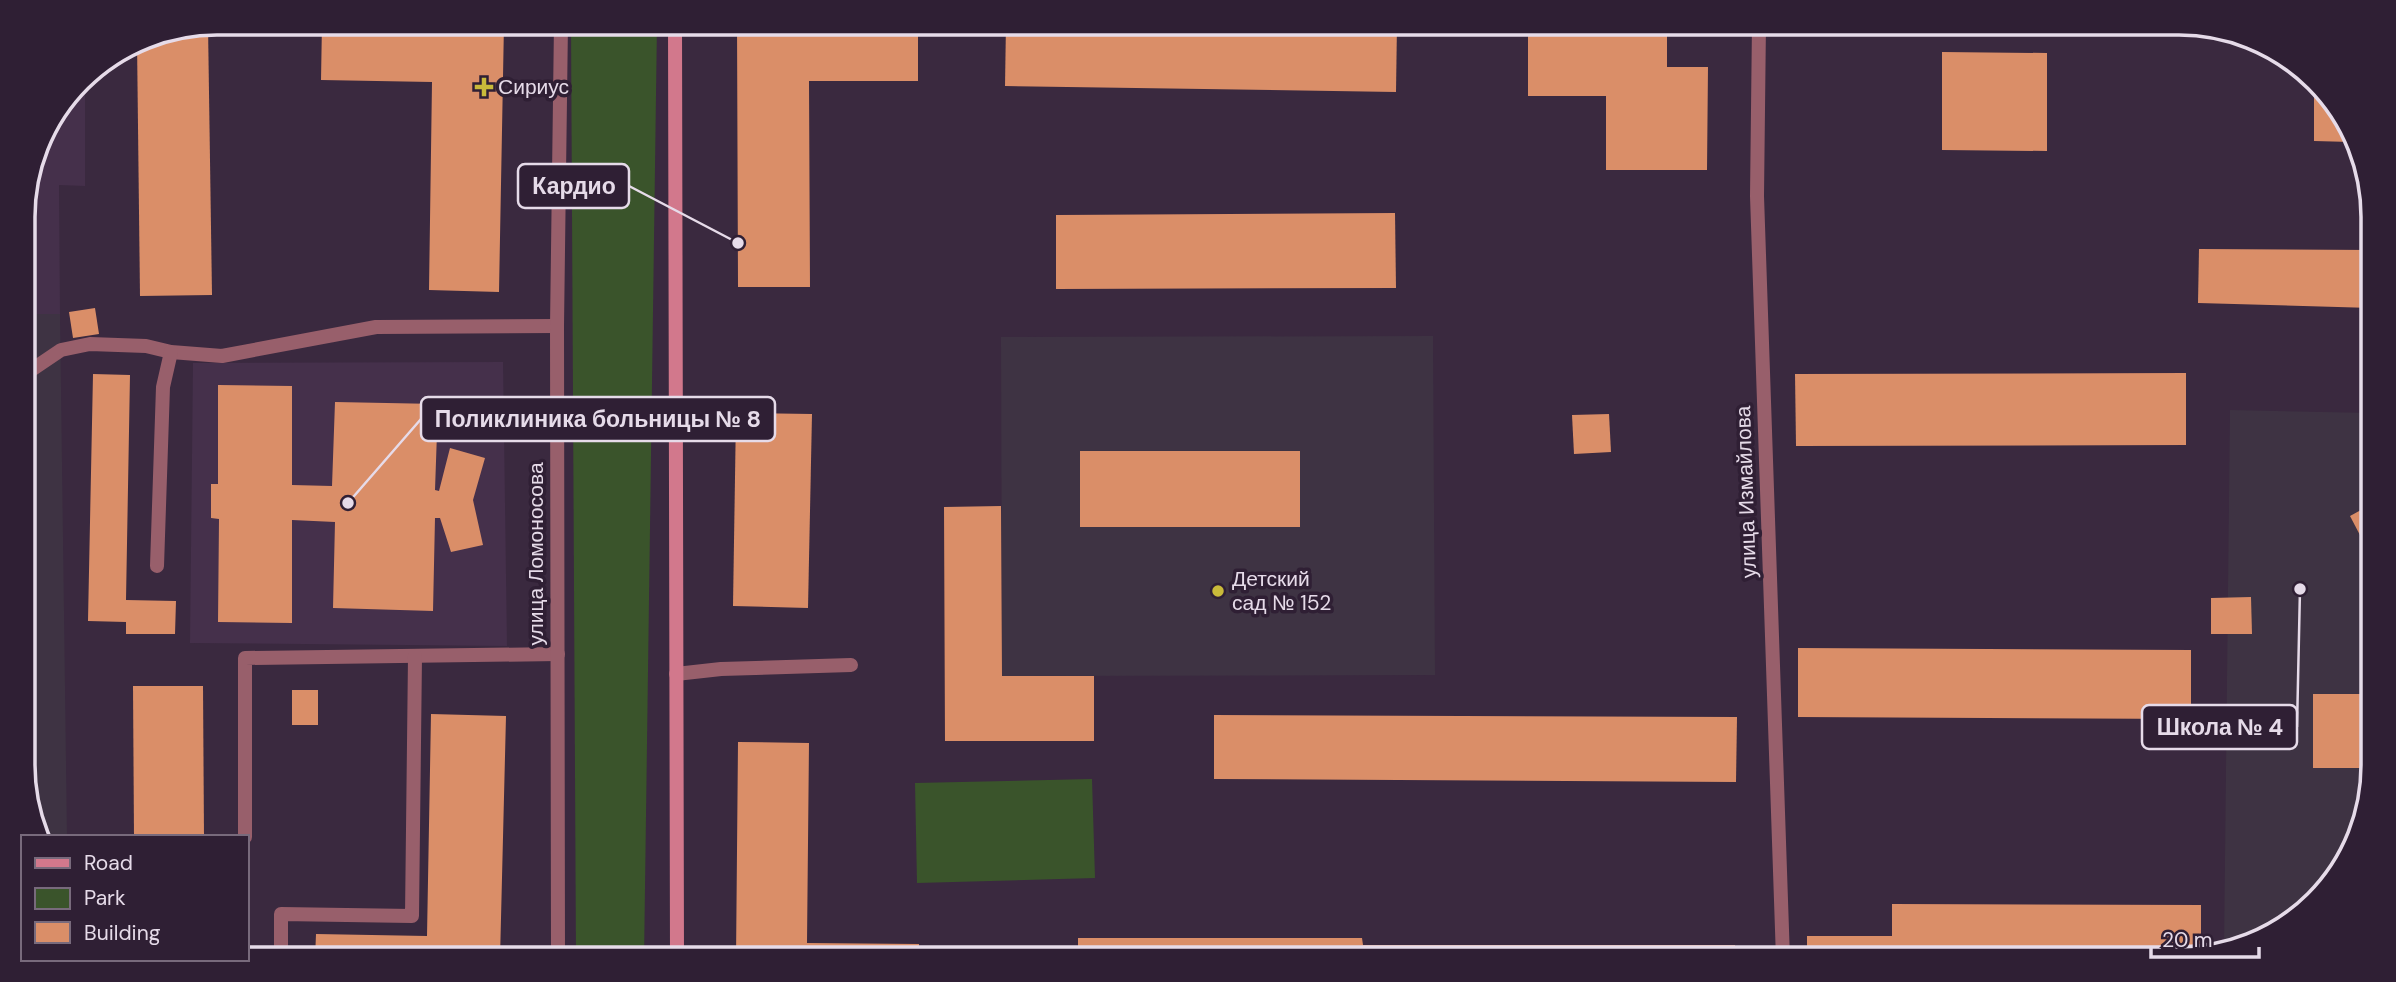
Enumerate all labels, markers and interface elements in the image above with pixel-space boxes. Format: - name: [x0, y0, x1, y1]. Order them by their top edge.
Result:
- place label: Сириус: [498, 73, 569, 101]
- marker: Сириус: [476, 79, 492, 95]
- callout: Кардио: [518, 164, 629, 208]
- text: Кардио: [532, 171, 616, 201]
- callout: Поликлиника больницы № 8: [421, 397, 775, 441]
- text: Поликлиника больницы № 8: [435, 404, 761, 434]
- street label: улица Измайлова: [1729, 405, 1763, 579]
- street label: улица Ломоносова: [522, 462, 550, 646]
- place label: Детский сад № 152: [1232, 565, 1331, 617]
- marker: Детский сад № 152: [1210, 583, 1226, 599]
- callout: Школа № 4: [2142, 705, 2297, 749]
- text: Школа № 4: [2157, 712, 2283, 742]
- legend: [21, 835, 248, 961]
- text: Road: [84, 849, 133, 877]
- text: Park: [84, 884, 126, 912]
- scale bar: [2151, 916, 2260, 960]
- text: Building: [84, 919, 161, 947]
- text: 20 m: [2162, 926, 2213, 954]

